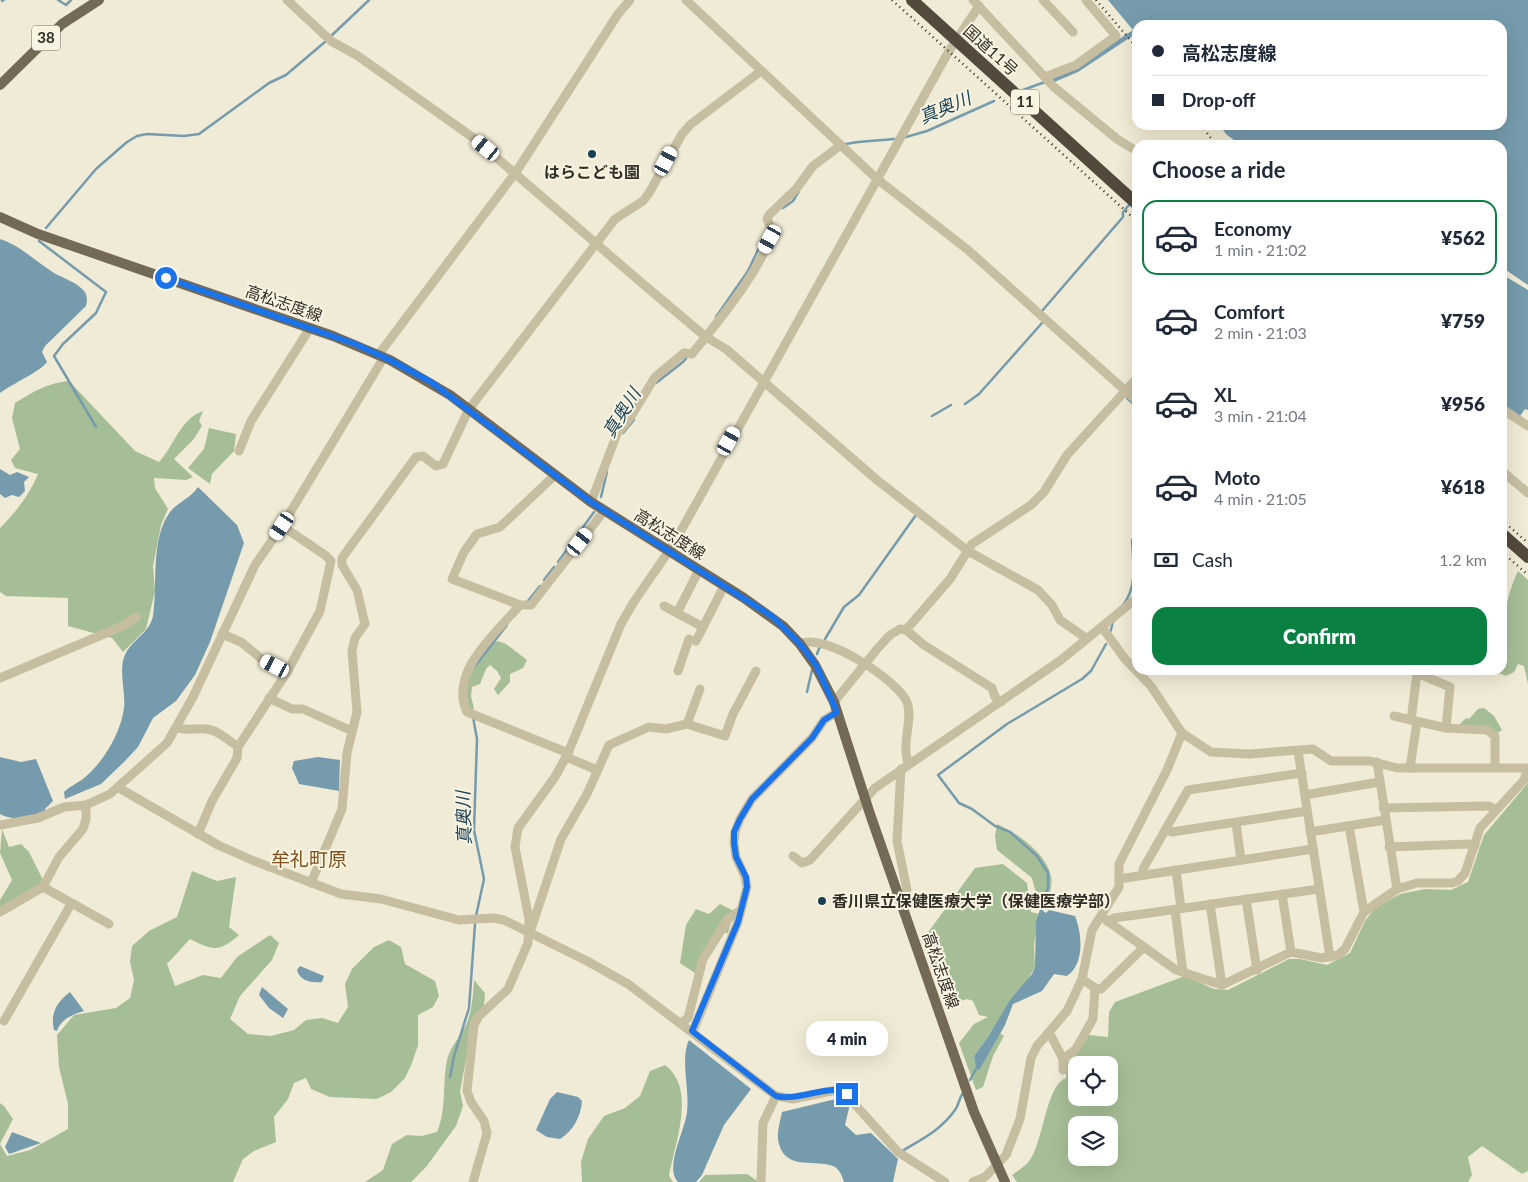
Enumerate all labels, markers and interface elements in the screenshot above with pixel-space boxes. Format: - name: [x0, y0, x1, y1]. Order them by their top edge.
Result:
- street label: 国道11号: [960, 20, 1022, 79]
- road number: 38: [32, 26, 60, 50]
- text: 高松志度線: [1182, 41, 1277, 64]
- water label: 真奥川: [915, 86, 976, 128]
- text: Drop-off: [1182, 88, 1256, 111]
- road number: 11: [1011, 90, 1039, 114]
- car: [469, 133, 502, 163]
- car: [652, 144, 679, 178]
- marker: はらこども園: [586, 148, 598, 160]
- text: Choose a ride: [1152, 156, 1286, 183]
- place label: はらこども園: [544, 162, 640, 181]
- icon: car: [1154, 215, 1199, 260]
- text: Economy: [1214, 217, 1292, 240]
- car: [756, 222, 783, 256]
- text: ¥562: [1441, 226, 1485, 249]
- text: 1 min · 21:02: [1214, 240, 1307, 259]
- route start: [155, 267, 177, 289]
- street label: 高松志度線: [243, 281, 325, 325]
- icon: car: [1154, 298, 1199, 343]
- text: Comfort: [1214, 300, 1285, 323]
- text: ¥759: [1441, 309, 1485, 332]
- text: 2 min · 21:03: [1214, 323, 1307, 342]
- icon: car: [1154, 381, 1199, 426]
- water label: 真奥川: [598, 382, 646, 441]
- text: XL: [1214, 383, 1237, 406]
- text: ¥956: [1441, 392, 1485, 415]
- text: 3 min · 21:04: [1214, 406, 1307, 425]
- car: [715, 424, 742, 458]
- icon: car: [1154, 464, 1199, 509]
- text: Moto: [1214, 466, 1260, 489]
- text: ¥618: [1441, 475, 1485, 498]
- text: 4 min · 21:05: [1214, 489, 1307, 508]
- street label: 高松志度線: [631, 504, 709, 563]
- car: [267, 509, 296, 543]
- car: [564, 526, 595, 558]
- icon: cash: [1152, 546, 1180, 574]
- text: Cash: [1192, 548, 1233, 571]
- text: 1.2 km: [1439, 550, 1487, 569]
- button: Confirm: [1152, 607, 1487, 665]
- car: [258, 653, 291, 679]
- water label: 真奥川: [451, 789, 475, 845]
- district label: 牟礼町原: [271, 847, 347, 870]
- place label: 香川県立保健医療大学（保健医療学部）: [832, 891, 1120, 910]
- marker: 香川県立保健医療大学（保健医療学部）: [816, 895, 828, 907]
- street label: 高松志度線: [919, 929, 963, 1011]
- callout: 4 min: [806, 1022, 888, 1056]
- text: 4 min: [827, 1029, 867, 1048]
- map controls: [1068, 1056, 1118, 1166]
- button: locate: [1068, 1056, 1118, 1106]
- route end: [836, 1083, 858, 1105]
- button: layers: [1068, 1116, 1118, 1166]

